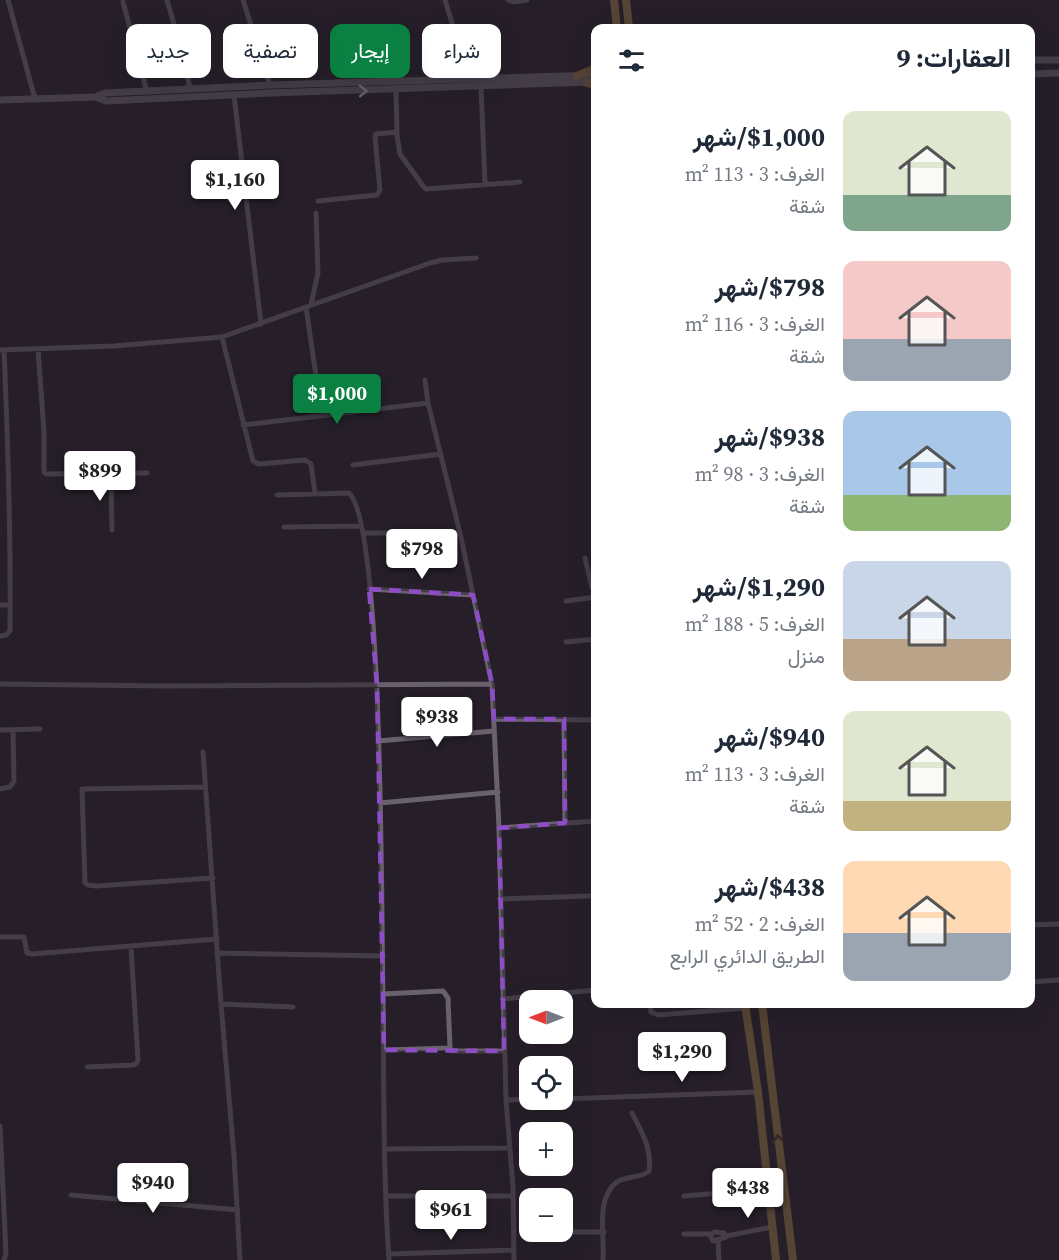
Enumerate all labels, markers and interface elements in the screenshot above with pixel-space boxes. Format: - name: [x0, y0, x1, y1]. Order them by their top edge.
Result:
- chip: جديد: [126, 24, 211, 78]
- chip: تصفية: [223, 24, 318, 78]
- chip: إيجار: [330, 24, 410, 78]
- chip: شراء: [422, 24, 501, 78]
- text: العقارات: 9: [896, 40, 1011, 76]
- icon: filters: [615, 44, 648, 77]
- one-way arrow: [359, 85, 368, 97]
- text: $1,000/شهر: [693, 119, 825, 155]
- icon: home: [891, 135, 963, 207]
- pin: $1,160: [186, 160, 284, 211]
- text: الغرف: 3 · 113 m²: [685, 160, 825, 188]
- text: $1,160: [205, 165, 265, 193]
- text: شقة: [789, 192, 825, 220]
- text: $798/شهر: [715, 269, 825, 305]
- icon: home: [891, 285, 963, 357]
- text: الغرف: 3 · 116 m²: [685, 310, 825, 338]
- text: شقة: [789, 342, 825, 370]
- pin: $1,000: [288, 374, 386, 425]
- text: $1,000: [307, 379, 367, 407]
- text: $938/شهر: [715, 419, 825, 455]
- icon: home: [891, 435, 963, 507]
- pin: $899: [64, 451, 136, 502]
- text: $899: [78, 456, 122, 484]
- text: الغرف: 3 · 98 m²: [695, 460, 825, 488]
- text: شقة: [789, 492, 825, 520]
- pin: $798: [386, 529, 458, 580]
- text: $798: [400, 534, 444, 562]
- text: $1,290/شهر: [693, 569, 825, 605]
- icon: home: [891, 585, 963, 657]
- text: الغرف: 5 · 188 m²: [685, 610, 825, 638]
- text: منزل: [788, 642, 825, 670]
- pin: $938: [401, 697, 473, 748]
- text: $938: [415, 702, 459, 730]
- text: $940/شهر: [715, 719, 825, 755]
- icon: home: [891, 735, 963, 807]
- text: الغرف: 3 · 113 m²: [685, 760, 825, 788]
- text: شقة: [789, 792, 825, 820]
- text: $438/شهر: [715, 869, 825, 905]
- icon: home: [891, 885, 963, 957]
- text: الغرف: 2 · 52 m²: [695, 910, 825, 938]
- text: الطريق الدائري الرابع: [669, 942, 825, 970]
- north arrow: [519, 990, 573, 1044]
- map controls: [519, 990, 573, 1242]
- pin: $1,290: [633, 1032, 731, 1083]
- text: $1,290: [652, 1037, 712, 1065]
- button: locate: [519, 1056, 573, 1110]
- button: +: [519, 1122, 573, 1176]
- one-way arrow: [773, 1135, 785, 1144]
- pin: $940: [117, 1163, 189, 1214]
- text: $940: [131, 1168, 175, 1196]
- pin: $438: [712, 1168, 784, 1219]
- text: $438: [726, 1173, 770, 1201]
- button: −: [519, 1188, 573, 1242]
- pin: $961: [415, 1190, 487, 1241]
- text: $961: [429, 1195, 473, 1223]

